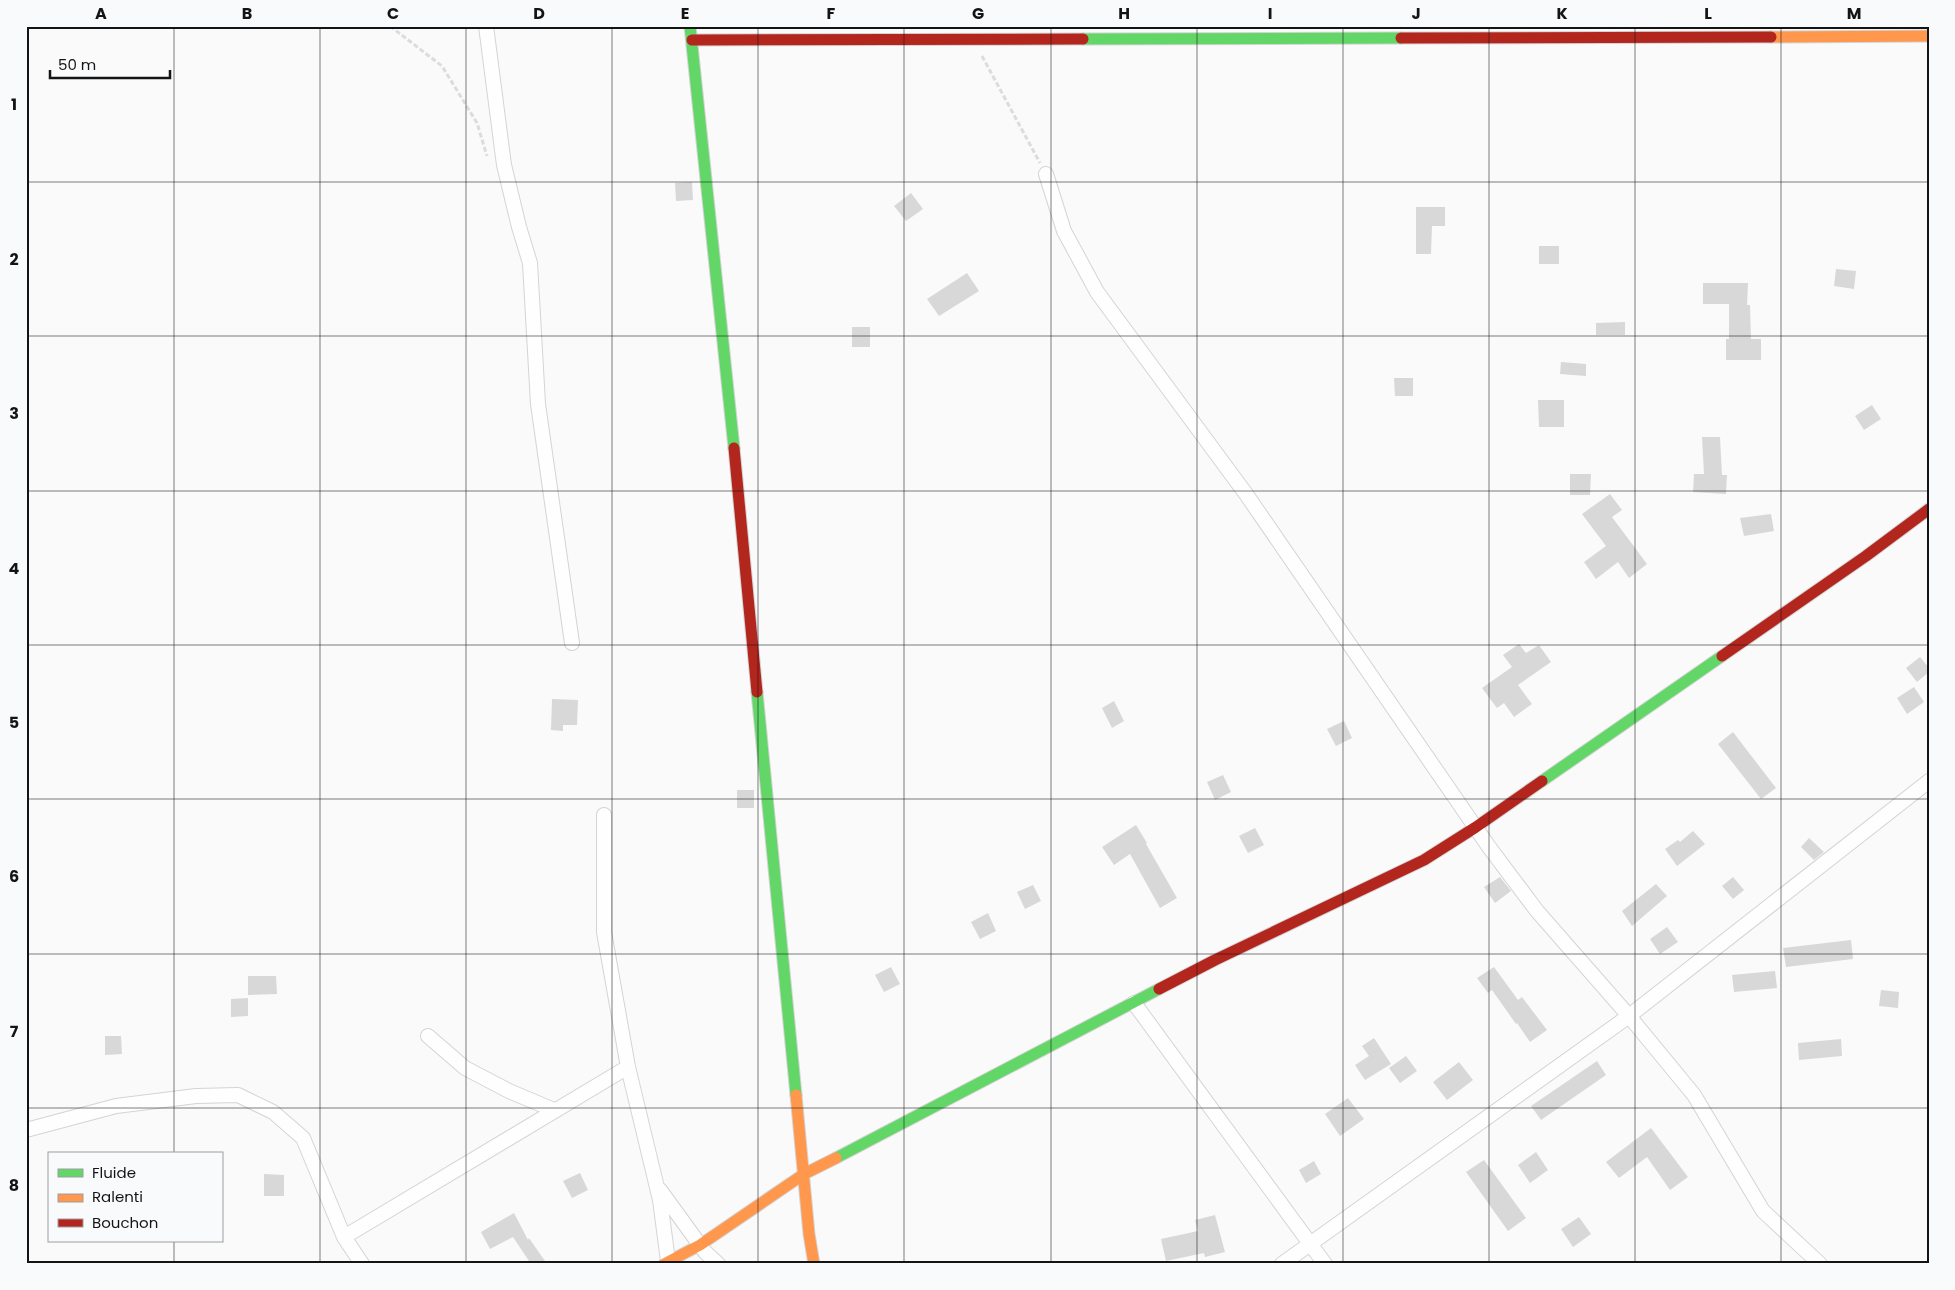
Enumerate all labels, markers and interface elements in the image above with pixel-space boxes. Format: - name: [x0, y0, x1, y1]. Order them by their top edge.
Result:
- text: A: [95, 2, 107, 25]
- text: B: [242, 2, 252, 25]
- text: C: [387, 2, 399, 25]
- text: D: [533, 2, 545, 25]
- text: E: [681, 2, 689, 25]
- text: F: [827, 2, 836, 25]
- text: G: [972, 2, 984, 25]
- text: H: [1118, 2, 1130, 25]
- text: I: [1268, 2, 1272, 25]
- text: J: [1411, 2, 1421, 25]
- text: K: [1556, 2, 1568, 25]
- text: L: [1704, 2, 1712, 25]
- text: M: [1847, 2, 1861, 25]
- scale bar: [50, 48, 170, 80]
- text: 50 m: [58, 54, 96, 75]
- text: 1: [11, 93, 17, 116]
- text: 2: [9, 248, 19, 271]
- text: 3: [9, 402, 19, 425]
- text: 4: [9, 557, 20, 580]
- text: 5: [9, 711, 19, 734]
- text: 6: [9, 865, 19, 888]
- text: 7: [10, 1020, 19, 1043]
- legend: [48, 1152, 222, 1242]
- text: Fluide: [92, 1162, 136, 1183]
- text: 8: [9, 1174, 19, 1197]
- text: Ralenti: [92, 1186, 143, 1207]
- text: Bouchon: [92, 1212, 158, 1233]

